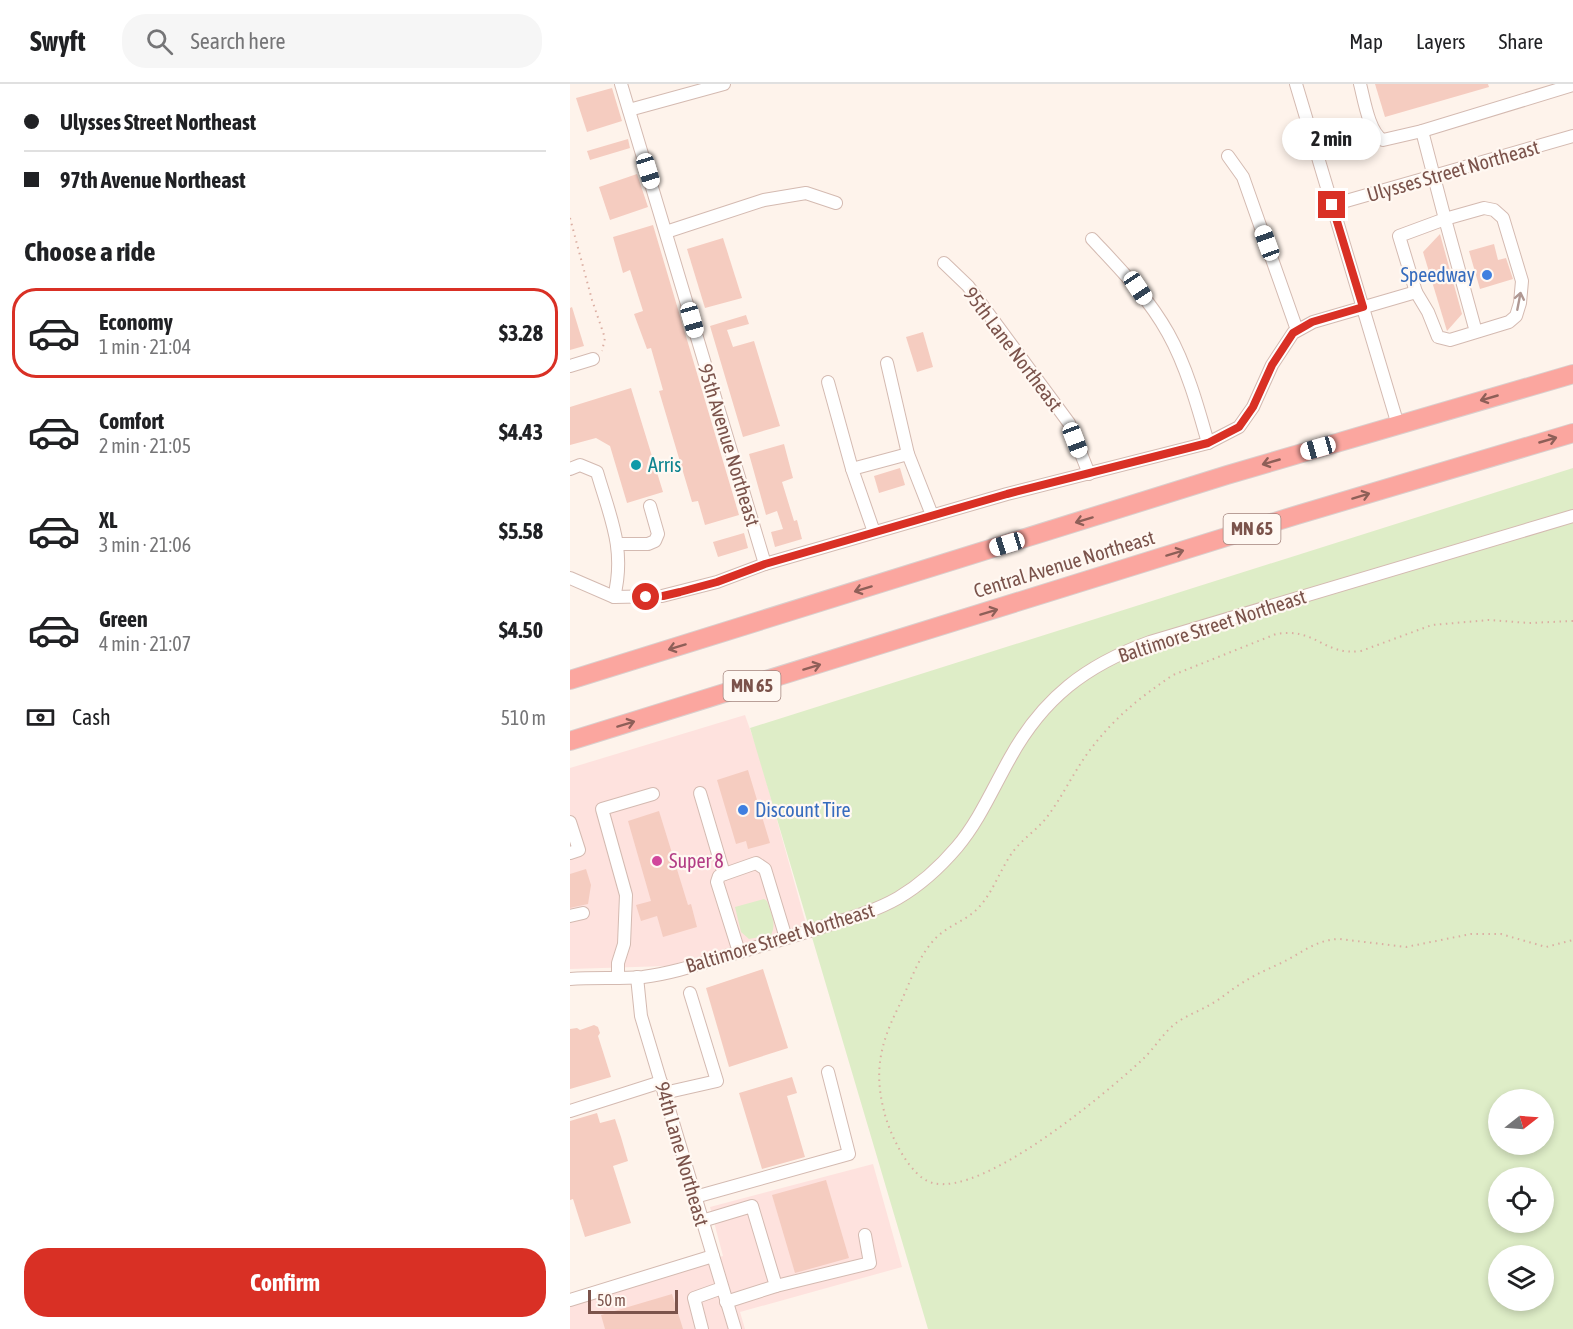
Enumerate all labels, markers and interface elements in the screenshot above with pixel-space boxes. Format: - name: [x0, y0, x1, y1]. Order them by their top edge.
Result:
- search box: [122, 14, 542, 68]
- text: Swyft: [30, 25, 86, 57]
- icon: search: [143, 25, 176, 58]
- text: Search here: [191, 28, 285, 54]
- text: Map: [1349, 29, 1383, 53]
- text: Layers: [1416, 29, 1466, 53]
- text: Share: [1499, 29, 1543, 53]
- text: Ulysses Street Northeast: [60, 109, 256, 135]
- callout: 2 min: [1282, 118, 1382, 160]
- text: 2 min: [1311, 127, 1352, 150]
- street label: Ulysses Street Northeast: [1364, 135, 1542, 206]
- car: [634, 151, 662, 191]
- text: 97th Avenue Northeast: [60, 167, 246, 193]
- route end: [1318, 191, 1345, 218]
- car: [1252, 223, 1282, 263]
- text: Choose a ride: [24, 236, 156, 267]
- place label: Speedway: [1400, 263, 1475, 286]
- car: [1120, 268, 1156, 308]
- marker: Speedway: [1480, 268, 1494, 282]
- street label: 95th Lane Northeast: [959, 282, 1068, 415]
- one-way arrow: [1514, 292, 1525, 311]
- car: [678, 300, 706, 340]
- icon: car: [27, 306, 81, 360]
- text: Economy: [99, 309, 173, 335]
- text: $3.28: [499, 320, 543, 346]
- text: 1 min · 21:04: [99, 335, 191, 358]
- street label: 95th Avenue Northeast: [694, 361, 765, 529]
- one-way arrow: [1480, 393, 1499, 405]
- icon: car: [27, 405, 81, 459]
- text: Comfort: [99, 408, 164, 434]
- text: $4.43: [499, 419, 543, 445]
- car: [1060, 420, 1090, 460]
- text: 2 min · 21:05: [99, 434, 191, 457]
- car: [1298, 434, 1338, 462]
- one-way arrow: [1538, 434, 1557, 445]
- place label: Arris: [648, 453, 681, 476]
- one-way arrow: [1262, 457, 1281, 468]
- marker: Arris: [629, 458, 643, 472]
- one-way arrow: [1351, 490, 1370, 501]
- icon: car: [27, 504, 81, 558]
- text: XL: [99, 507, 117, 533]
- road number: MN 65: [1224, 514, 1280, 544]
- one-way arrow: [1075, 515, 1094, 526]
- text: $5.58: [499, 518, 543, 544]
- street label: Central Avenue Northeast: [971, 525, 1157, 602]
- car: [987, 530, 1027, 558]
- text: 3 min · 21:06: [99, 533, 191, 556]
- one-way arrow: [1165, 547, 1184, 558]
- route start: [632, 583, 659, 610]
- one-way arrow: [854, 584, 873, 595]
- street label: Baltimore Street Northeast: [1115, 584, 1309, 667]
- icon: car: [27, 603, 81, 657]
- one-way arrow: [979, 605, 998, 616]
- text: Green: [99, 606, 148, 632]
- text: $4.50: [499, 617, 543, 643]
- text: 4 min · 21:07: [99, 632, 191, 655]
- one-way arrow: [668, 642, 687, 653]
- one-way arrow: [802, 661, 821, 672]
- road number: MN 65: [724, 671, 780, 701]
- icon: cash: [24, 701, 57, 734]
- text: Cash: [72, 704, 111, 730]
- text: 510 m: [501, 706, 546, 729]
- one-way arrow: [616, 718, 635, 729]
- place label: Discount Tire: [755, 798, 850, 821]
- marker: Discount Tire: [736, 803, 750, 817]
- place label: Super 8: [669, 849, 724, 872]
- marker: Super 8: [650, 854, 664, 868]
- street label: Baltimore Street Northeast: [683, 898, 877, 977]
- street label: 94th Lane Northeast: [651, 1079, 714, 1229]
- north arrow: [1488, 1089, 1554, 1155]
- map controls: [1488, 1089, 1554, 1311]
- button: locate: [1488, 1167, 1554, 1233]
- button: layers: [1488, 1245, 1554, 1311]
- button: Confirm: [24, 1248, 546, 1317]
- scale bar: [588, 1287, 678, 1314]
- text: 50 m: [597, 1291, 626, 1309]

